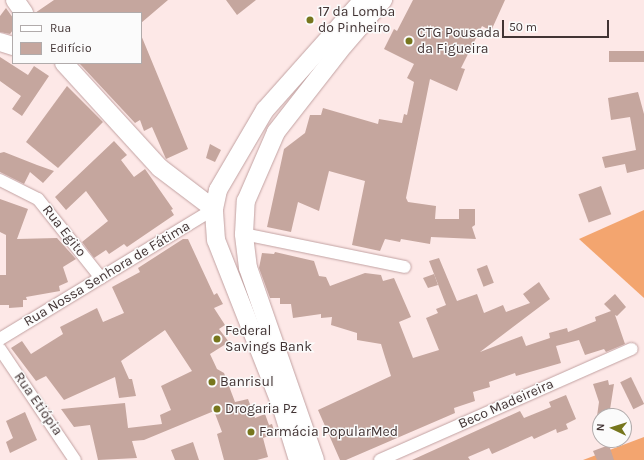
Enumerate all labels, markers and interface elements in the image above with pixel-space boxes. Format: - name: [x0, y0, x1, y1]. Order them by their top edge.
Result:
- place label: 17 da Lomba do Pinheiro: [318, 4, 395, 36]
- legend: [12, 12, 142, 64]
- scale bar: [504, 12, 611, 38]
- marker: 17 da Lomba do Pinheiro: [305, 15, 315, 25]
- text: 50 m: [509, 20, 537, 34]
- text: Rua: [50, 21, 71, 35]
- place label: CTG Pousada da Figueira: [417, 25, 500, 58]
- marker: CTG Pousada da Figueira: [404, 36, 414, 46]
- text: Edifício: [50, 41, 91, 55]
- street label: Rua Egito: [39, 202, 89, 260]
- street label: Rua Nossa Senhora de Fátima: [21, 218, 193, 330]
- place label: Federal Savings Bank: [225, 323, 312, 356]
- marker: Federal Savings Bank: [212, 334, 222, 344]
- street label: Rua Etiópia: [10, 369, 66, 439]
- place label: Banrisul: [220, 374, 274, 390]
- street label: Beco Madeireira: [456, 375, 556, 433]
- marker: Banrisul: [207, 377, 217, 387]
- place label: Drogaria Pz: [225, 401, 297, 417]
- marker: Drogaria Pz: [212, 404, 222, 414]
- north arrow: [592, 408, 632, 448]
- text: N: [594, 423, 607, 432]
- place label: Farmácia PopularMed: [259, 424, 398, 440]
- marker: Farmácia PopularMed: [246, 427, 256, 437]

